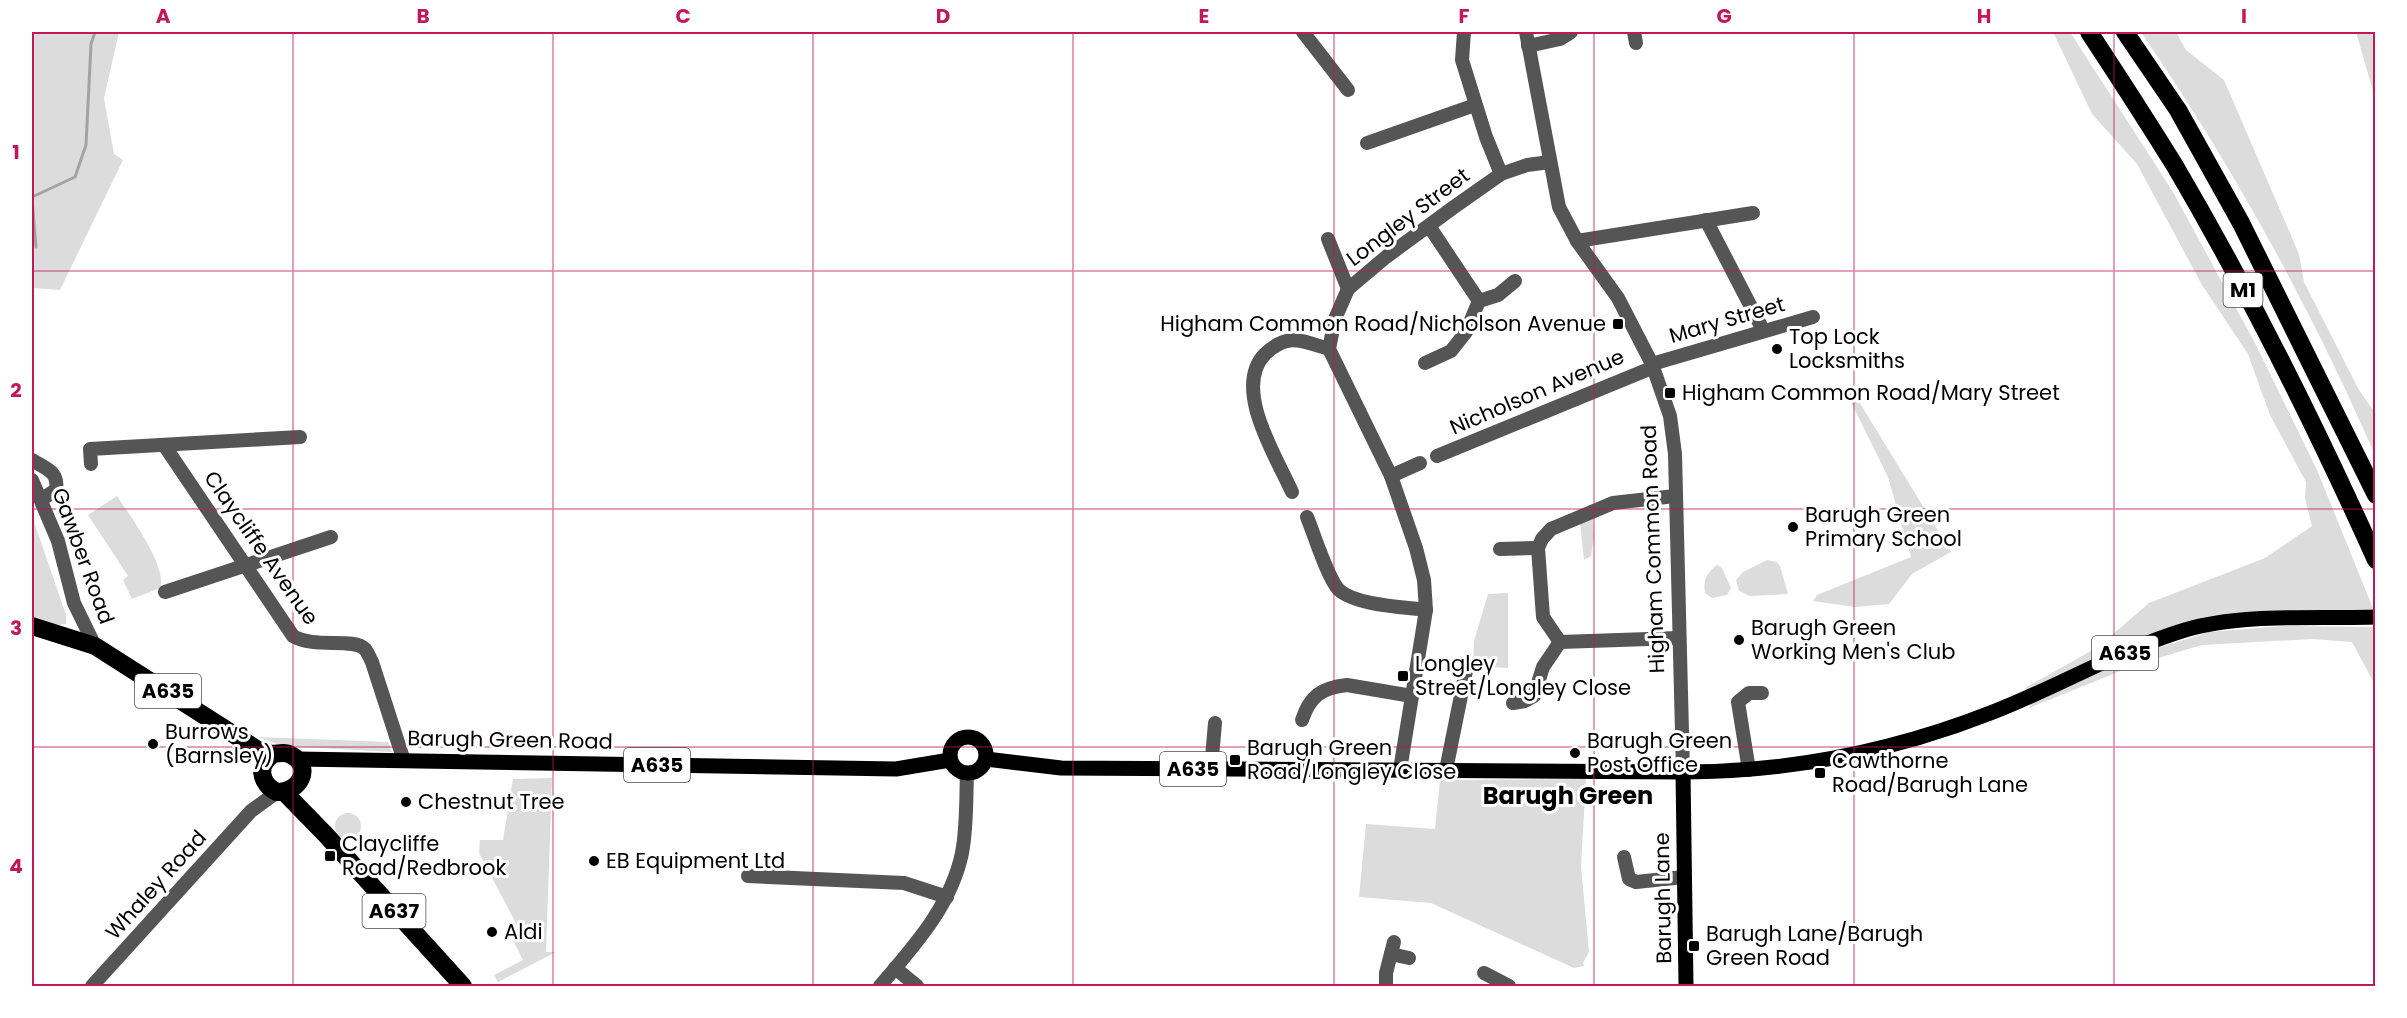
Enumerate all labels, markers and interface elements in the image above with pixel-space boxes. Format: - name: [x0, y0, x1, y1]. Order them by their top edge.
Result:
- text: A: [156, 2, 171, 30]
- text: B: [416, 2, 430, 30]
- text: C: [675, 2, 691, 30]
- text: D: [936, 2, 950, 30]
- text: E: [1199, 2, 1209, 30]
- text: F: [1459, 2, 1470, 30]
- text: G: [1716, 2, 1732, 30]
- text: H: [1977, 2, 1991, 30]
- text: I: [2241, 2, 2247, 30]
- text: 1: [12, 138, 20, 166]
- street label: Longley Street: [1340, 161, 1475, 272]
- road number: M1: [2224, 273, 2262, 307]
- street label: Mary Street: [1666, 289, 1788, 350]
- place label: Higham Common Road/Nicholson Avenue: [1160, 309, 1606, 338]
- marker: Higham Common Road/Nicholson Avenue: [1611, 317, 1625, 331]
- place label: Top Lock Locksmiths: [1789, 322, 1905, 375]
- street label: Nicholson Avenue: [1445, 342, 1629, 441]
- marker: Top Lock Locksmiths: [1770, 342, 1784, 356]
- text: 2: [10, 376, 22, 404]
- place label: Higham Common Road/Mary Street: [1682, 378, 2060, 407]
- marker: Higham Common Road/Mary Street: [1663, 386, 1677, 400]
- street label: Higham Common Road: [1634, 424, 1671, 674]
- street label: Claycliffe Avenue: [197, 465, 325, 630]
- street label: Gawber Road: [45, 484, 122, 628]
- place label: Barugh Green Primary School: [1805, 500, 1962, 553]
- marker: Barugh Green Primary School: [1786, 520, 1800, 534]
- place label: Barugh Green Working Men's Club: [1751, 613, 1955, 666]
- text: 3: [10, 614, 22, 642]
- marker: Barugh Green Working Men's Club: [1732, 633, 1746, 647]
- road number: A635: [2092, 636, 2158, 670]
- place label: Longley Street/Longley Close: [1415, 649, 1631, 702]
- marker: Longley Street/Longley Close: [1396, 669, 1410, 683]
- road number: A635: [135, 674, 201, 708]
- place label: Burrows (Barnsley): [165, 717, 273, 770]
- street label: Barugh Green Road: [407, 723, 613, 756]
- place label: Barugh Green Post Office: [1587, 726, 1732, 779]
- place label: Barugh Green Road/Longley Close: [1247, 733, 1456, 786]
- marker: Burrows (Barnsley): [146, 737, 160, 751]
- marker: Barugh Green Post Office: [1568, 746, 1582, 760]
- place label: Cawthorne Road/Barugh Lane: [1832, 746, 2028, 799]
- road number: A635: [624, 748, 690, 782]
- road number: A635: [1160, 752, 1226, 786]
- marker: Barugh Green Road/Longley Close: [1228, 753, 1242, 767]
- marker: Cawthorne Road/Barugh Lane: [1813, 766, 1827, 780]
- district label: Barugh Green: [1483, 779, 1653, 812]
- place label: Chestnut Tree: [418, 787, 565, 816]
- marker: Chestnut Tree: [399, 795, 413, 809]
- street label: Whaley Road: [99, 824, 213, 946]
- place label: Claycliffe Road/Redbrook: [342, 829, 506, 882]
- street label: Barugh Lane: [1647, 832, 1678, 964]
- place label: EB Equipment Ltd: [606, 846, 785, 875]
- marker: Claycliffe Road/Redbrook: [323, 849, 337, 863]
- text: 4: [9, 852, 23, 880]
- marker: EB Equipment Ltd: [587, 854, 601, 868]
- road number: A637: [362, 894, 426, 928]
- place label: Aldi: [504, 917, 543, 946]
- place label: Barugh Lane/Barugh Green Road: [1706, 919, 1923, 972]
- marker: Aldi: [485, 925, 499, 939]
- marker: Barugh Lane/Barugh Green Road: [1687, 939, 1701, 953]

